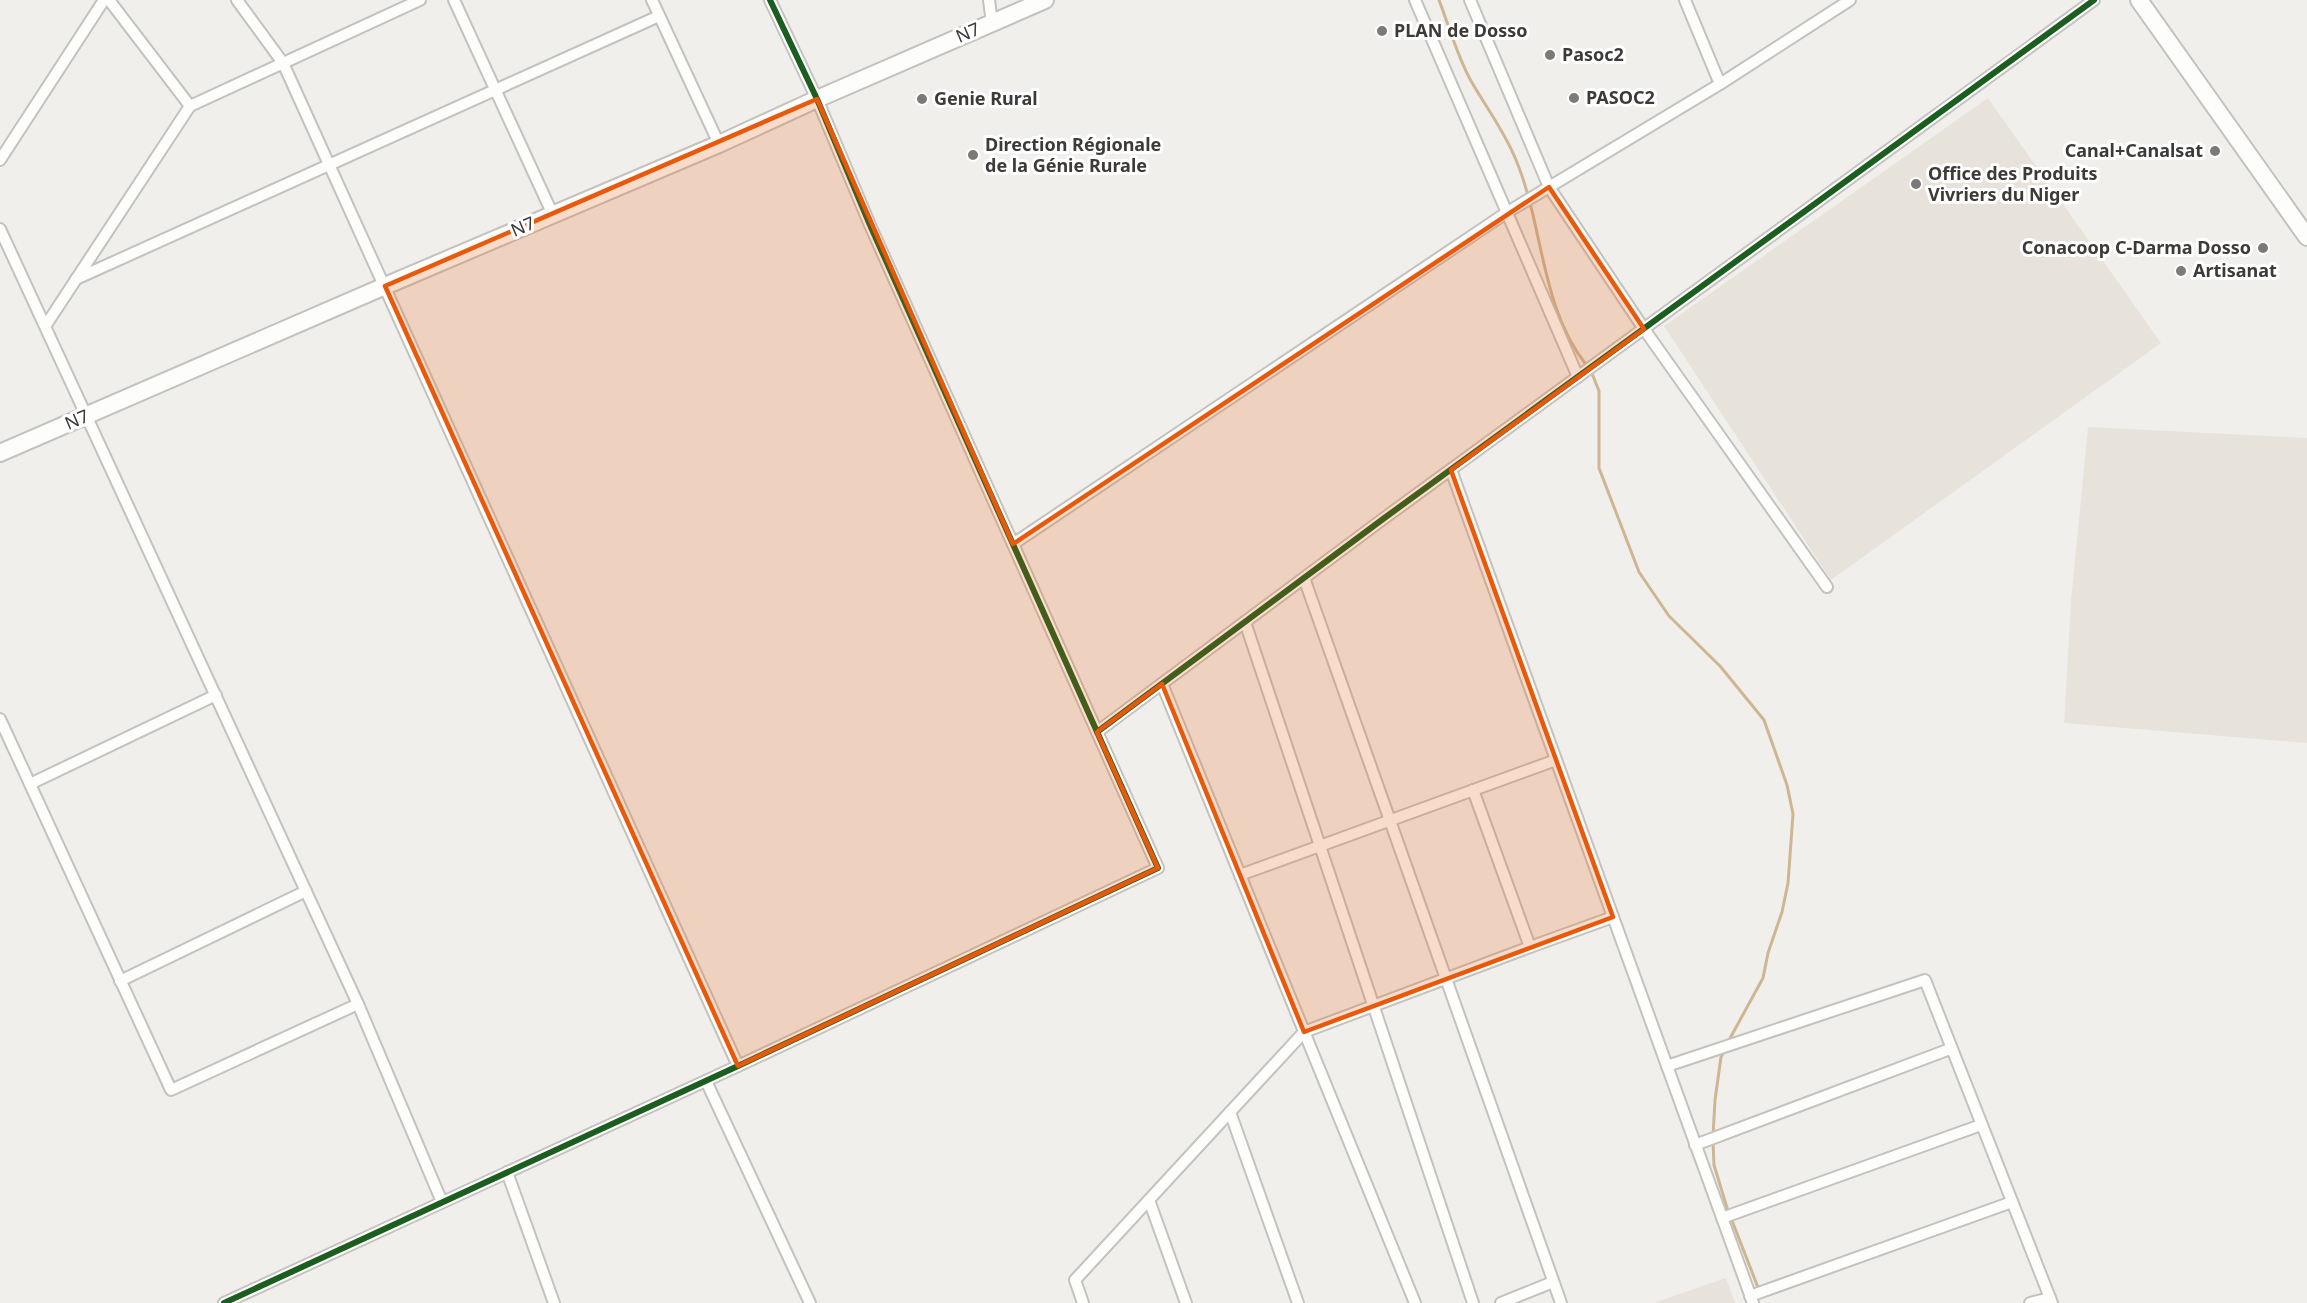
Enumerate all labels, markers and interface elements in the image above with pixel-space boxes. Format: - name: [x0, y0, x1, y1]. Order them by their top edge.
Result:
- street label: N7: [952, 16, 983, 48]
- place label: PLAN de Dosso: [1394, 18, 1528, 42]
- marker: PLAN de Dosso: [1375, 24, 1389, 38]
- place label: Pasoc2: [1562, 42, 1624, 66]
- marker: Pasoc2: [1543, 48, 1557, 62]
- place label: PASOC2: [1586, 85, 1655, 109]
- place label: Genie Rural: [934, 86, 1038, 110]
- marker: PASOC2: [1567, 91, 1581, 105]
- marker: Genie Rural: [915, 92, 929, 106]
- place label: Direction Régionale de la Génie Rurale: [985, 132, 1161, 177]
- place label: Canal+Canalsat: [2065, 138, 2203, 162]
- marker: Canal+Canalsat: [2208, 144, 2222, 158]
- marker: Direction Régionale de la Génie Rurale: [966, 148, 980, 162]
- place label: Office des Produits Vivriers du Niger: [1928, 161, 2098, 206]
- marker: Office des Produits Vivriers du Niger: [1909, 177, 1923, 191]
- street label: N7: [507, 210, 538, 242]
- place label: Conacoop C-Darma Dosso: [2022, 235, 2251, 259]
- marker: Conacoop C-Darma Dosso: [2256, 241, 2270, 255]
- place label: Artisanat: [2193, 258, 2277, 282]
- marker: Artisanat: [2174, 264, 2188, 278]
- street label: N7: [61, 403, 92, 435]

